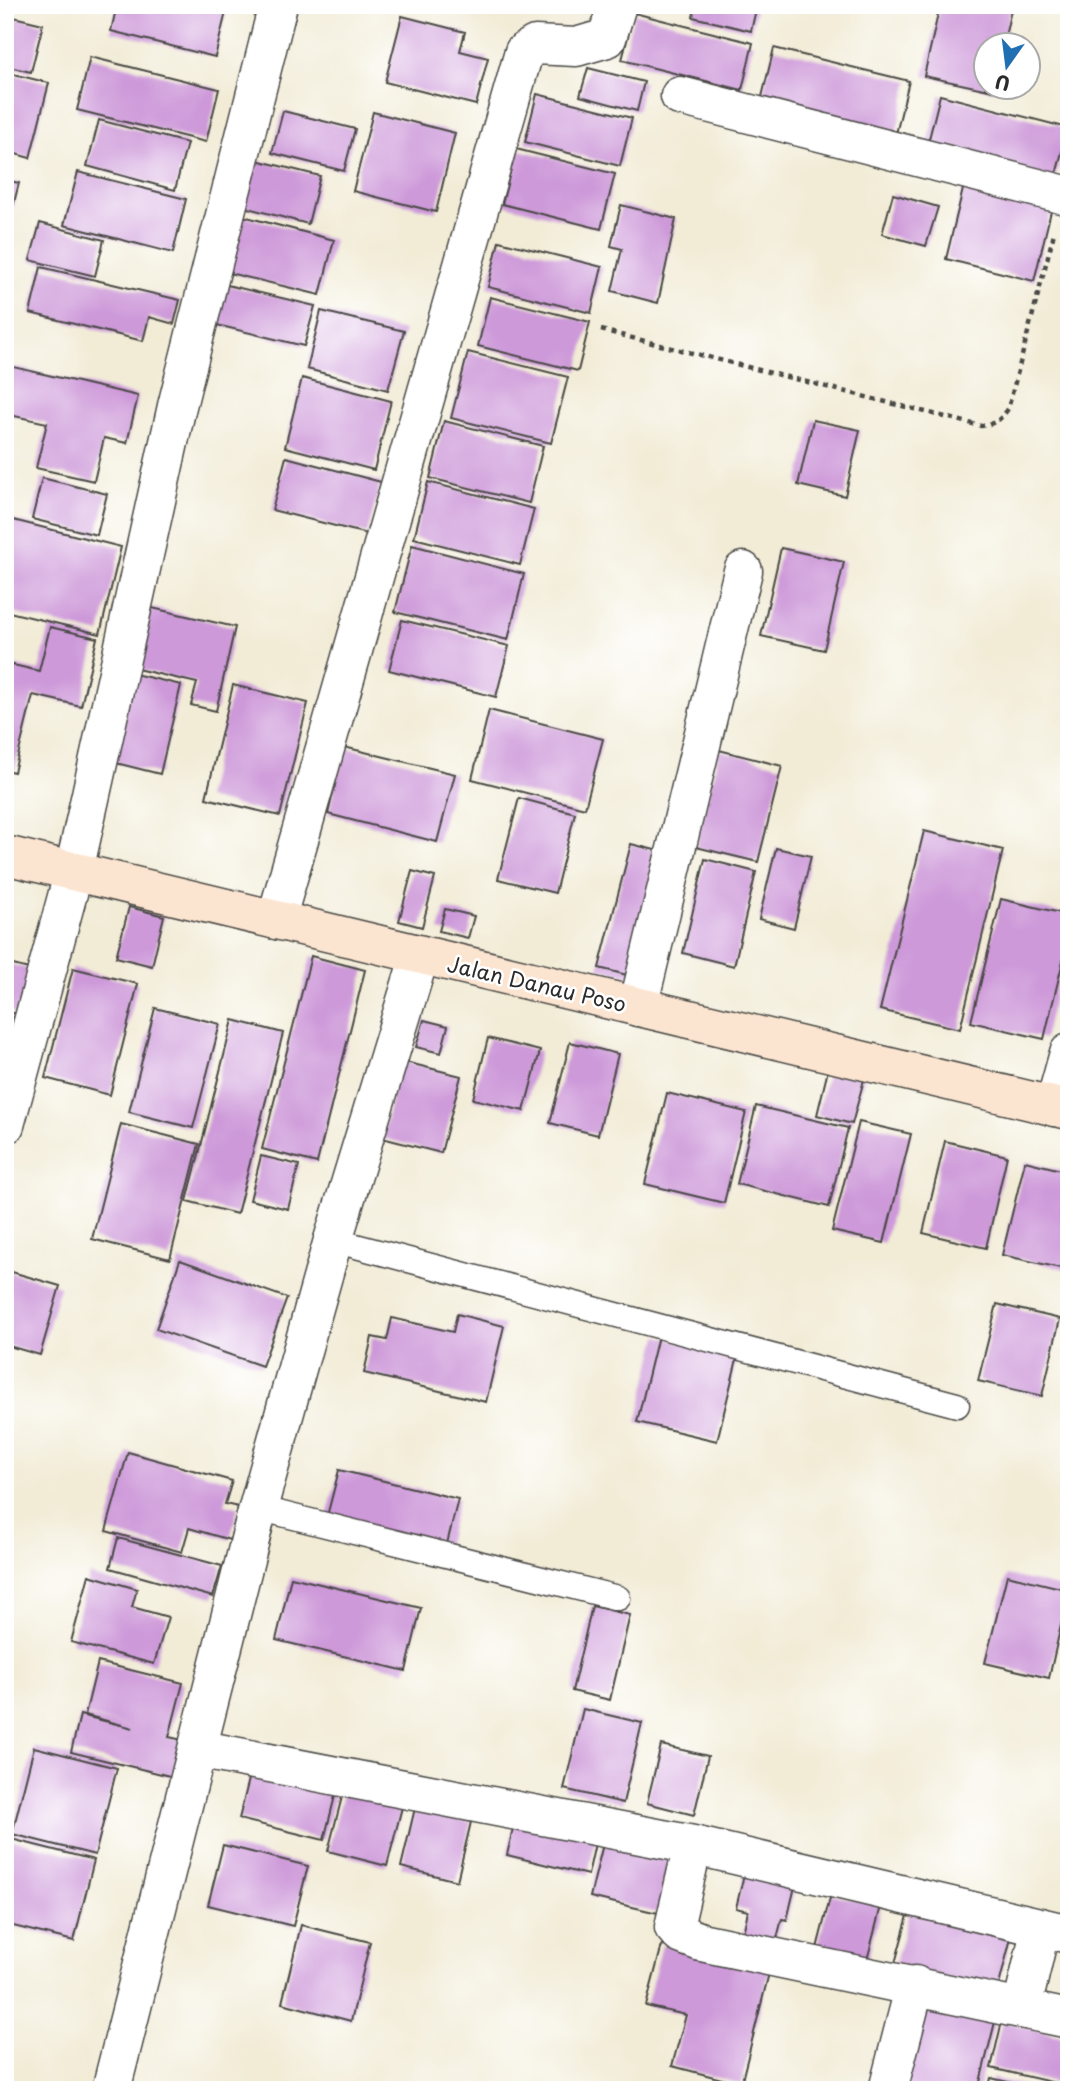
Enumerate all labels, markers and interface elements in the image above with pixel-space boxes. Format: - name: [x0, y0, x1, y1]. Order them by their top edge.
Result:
- north arrow: [972, 32, 1042, 102]
- text: U: [992, 68, 1013, 99]
- street label: Jalan Danau Poso: [444, 947, 630, 1019]

